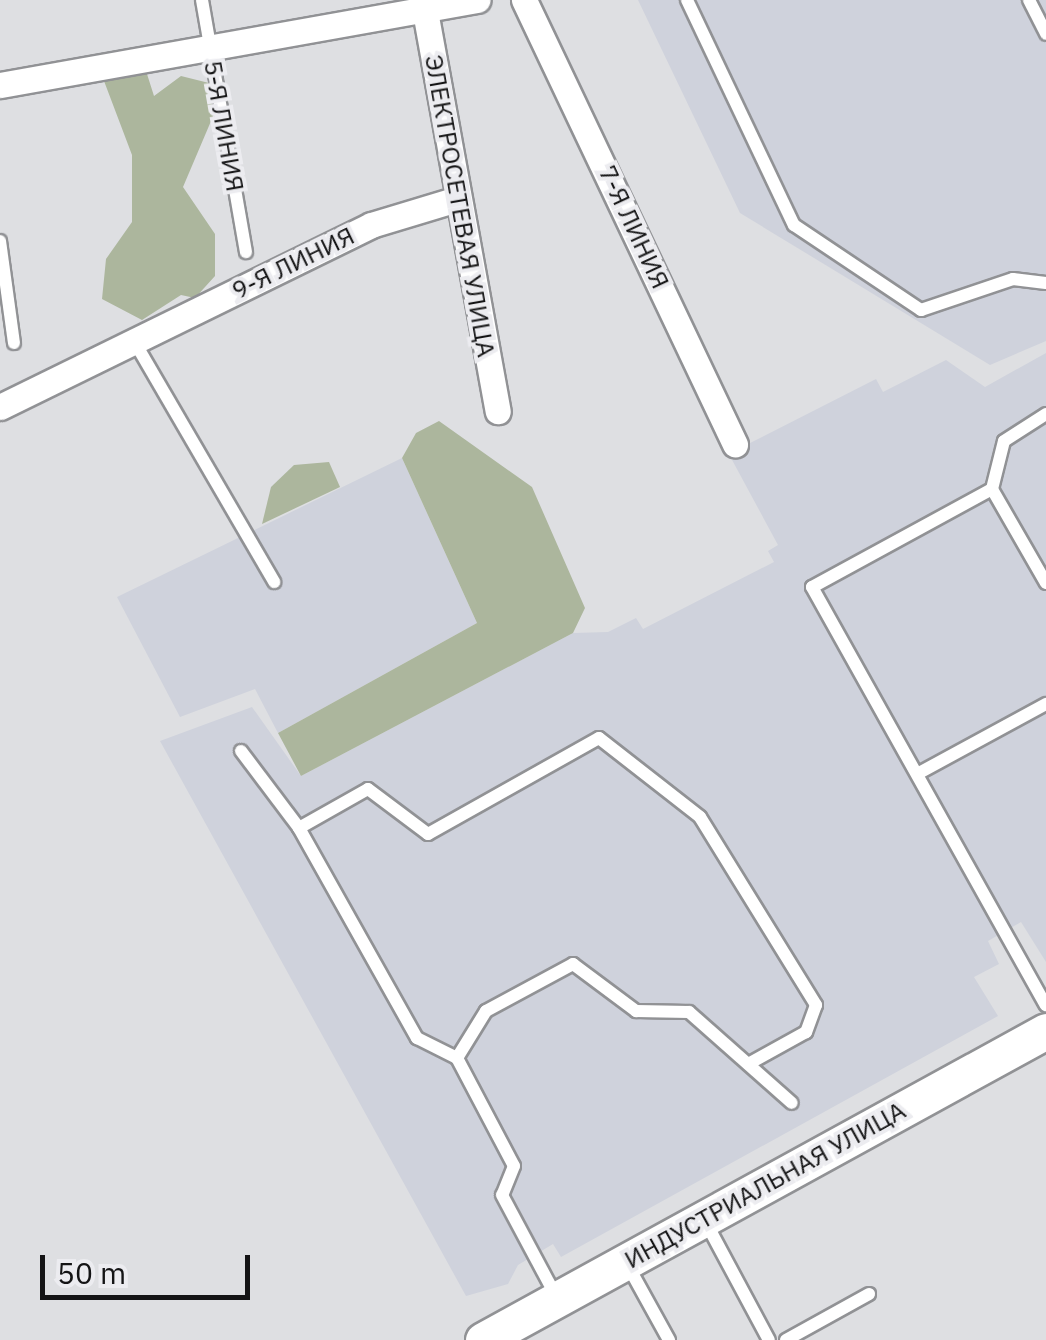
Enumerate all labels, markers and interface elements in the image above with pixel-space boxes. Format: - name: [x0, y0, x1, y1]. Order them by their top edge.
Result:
- street label: ЭЛЕКТРОСЕТЕВАЯ УЛИЦА: [419, 53, 501, 359]
- street label: 5-Я ЛИНИЯ: [198, 58, 250, 194]
- street label: 7-Я ЛИНИЯ: [592, 161, 676, 293]
- street label: 9-Я ЛИНИЯ: [227, 220, 359, 306]
- street label: ИНДУСТРИАЛЬНАЯ УЛИЦА: [619, 1095, 911, 1275]
- scale bar: [45, 1235, 255, 1297]
- text: 50 m: [57, 1253, 126, 1292]

